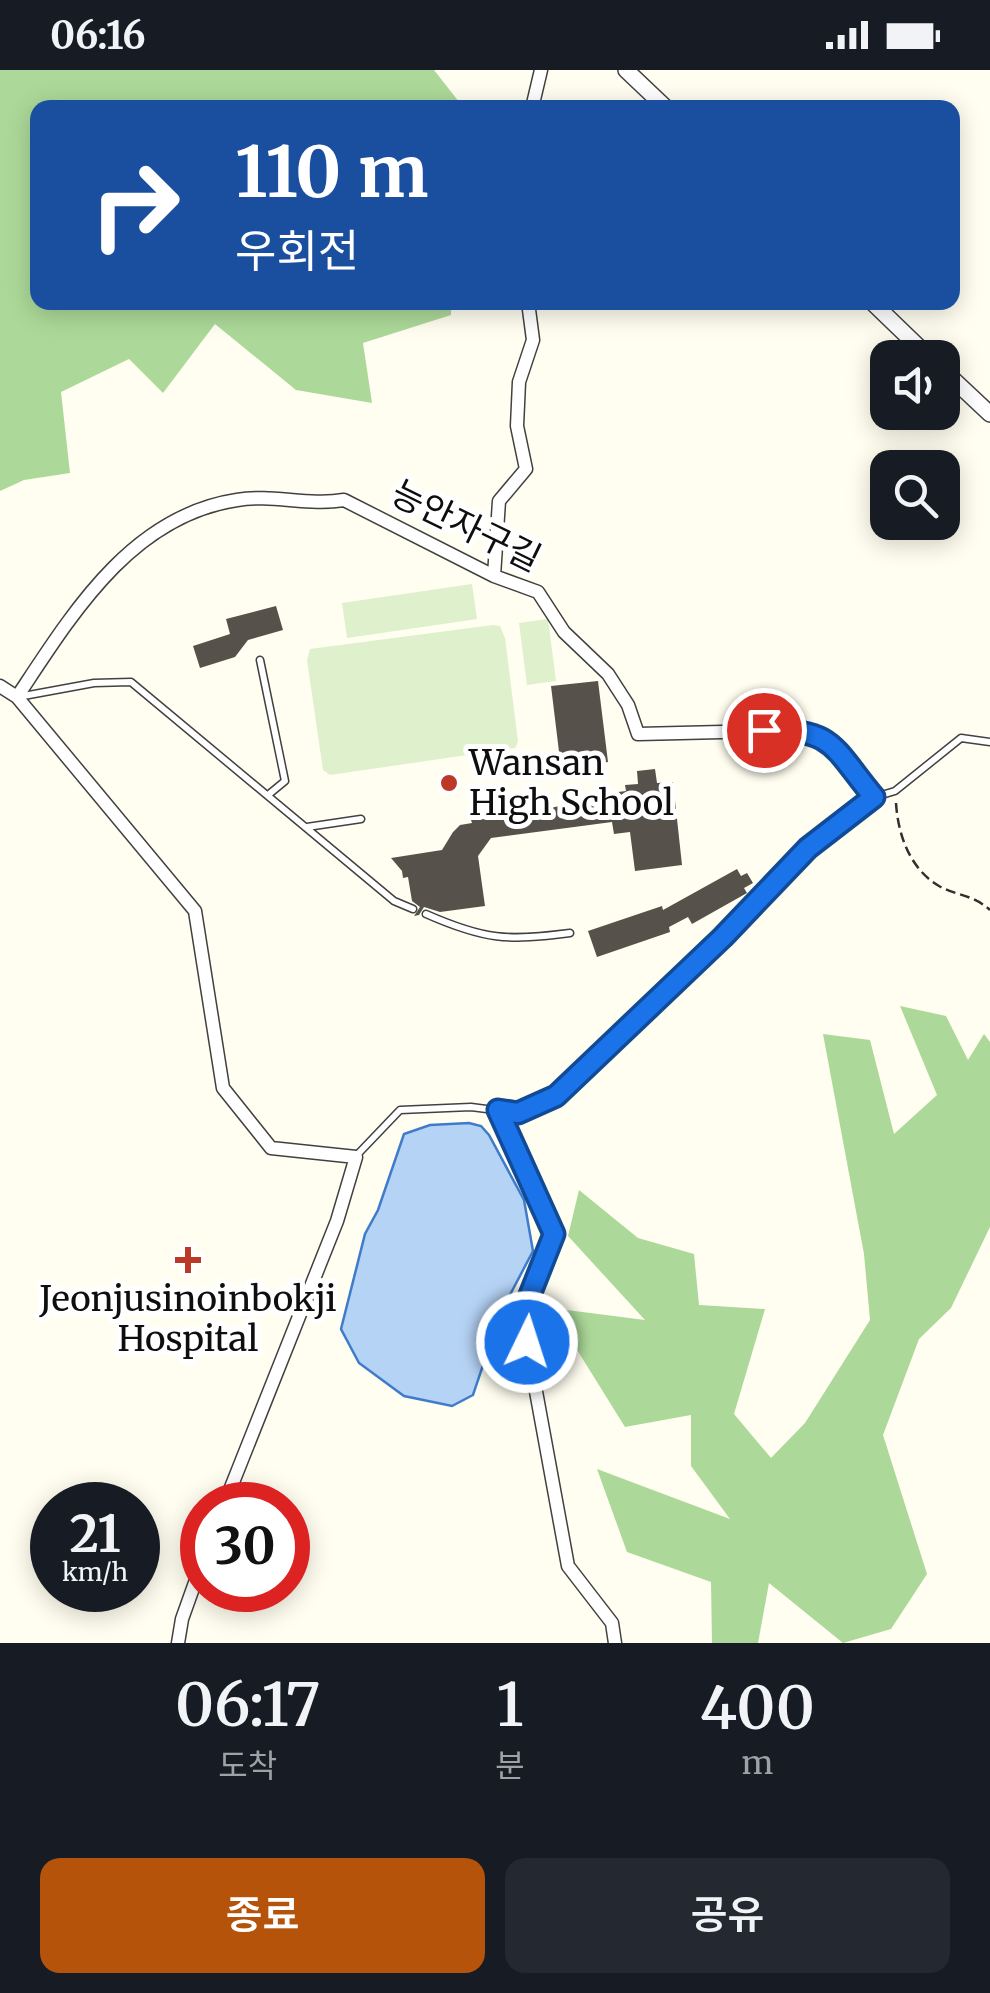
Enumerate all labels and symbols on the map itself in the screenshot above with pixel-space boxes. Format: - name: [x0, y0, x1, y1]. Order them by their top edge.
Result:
- street label: 능안자구길: [384, 471, 548, 581]
- pin: [722, 688, 807, 773]
- place label: Wansan High School: [468, 741, 674, 825]
- marker: Wansan High School: [438, 772, 460, 794]
- marker: Jeonjusinoinbokji Hospital: [175, 1247, 201, 1273]
- place label: Jeonjusinoinbokji Hospital: [38, 1277, 337, 1361]
- position arrow: [475, 1290, 579, 1394]
- speed limit sign: 30: [180, 1482, 310, 1612]

